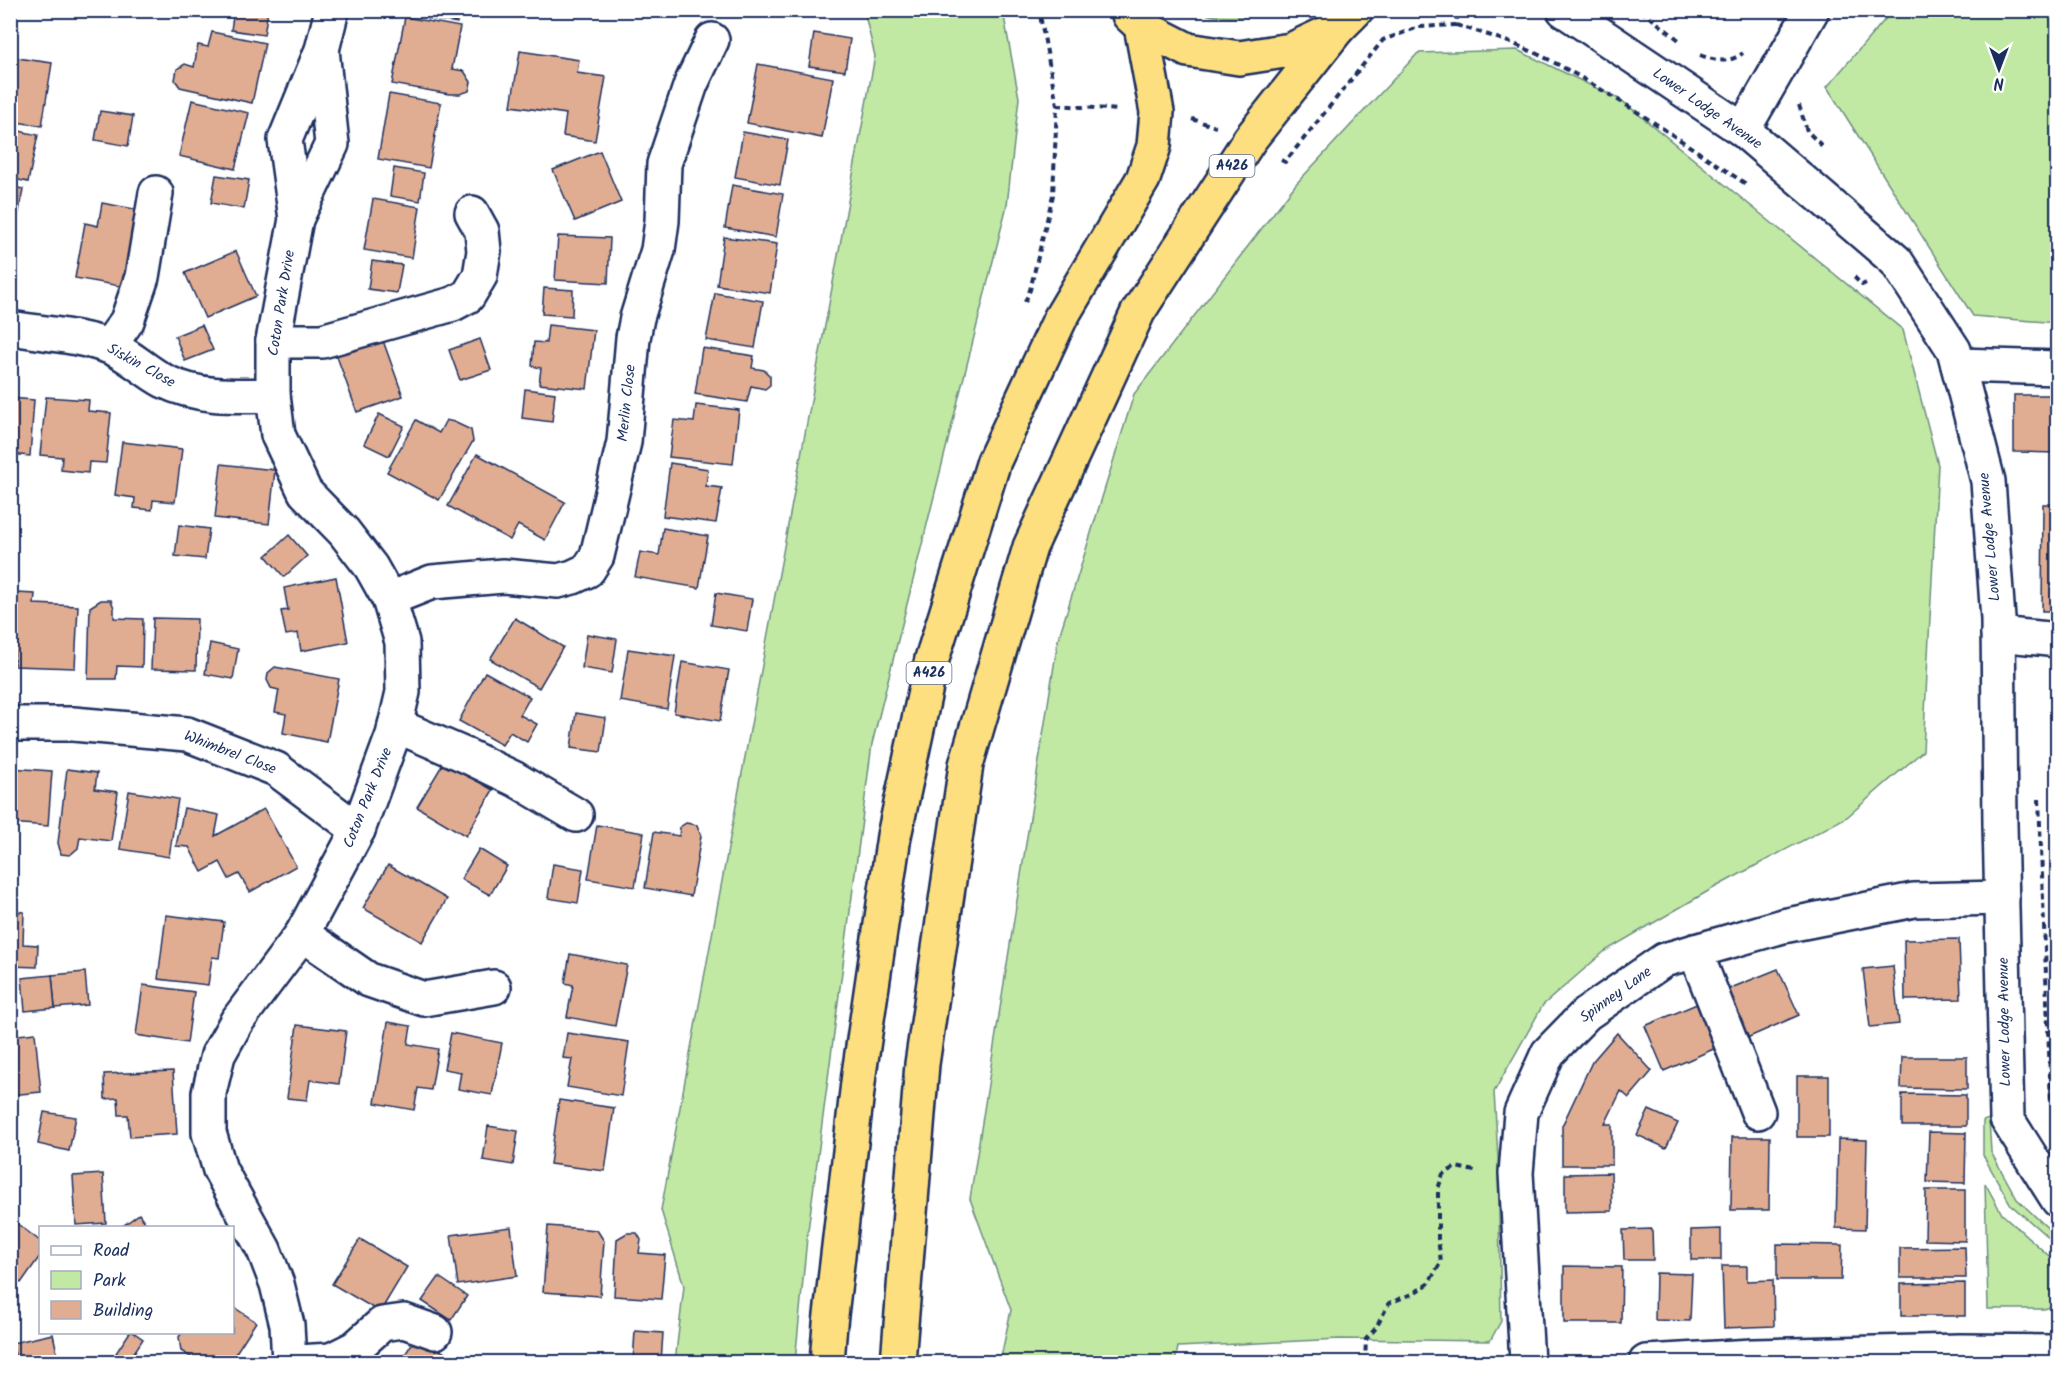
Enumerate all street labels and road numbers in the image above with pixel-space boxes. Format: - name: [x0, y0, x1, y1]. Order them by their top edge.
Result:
- street label: Lower Lodge Avenue: [1647, 62, 1767, 156]
- road number: A426: [1210, 155, 1254, 177]
- street label: Coton Park Drive: [262, 248, 302, 358]
- street label: Siskin Close: [102, 337, 180, 395]
- street label: Merlin Close: [611, 363, 643, 443]
- street label: Lower Lodge Avenue: [1972, 471, 2008, 602]
- road number: A426: [906, 662, 952, 684]
- street label: Whimbrel Close: [180, 724, 280, 782]
- street label: Coton Park Drive: [337, 744, 399, 852]
- street label: Lower Lodge Avenue: [1992, 957, 2018, 1087]
- street label: Spinney Lane: [1575, 960, 1657, 1030]

